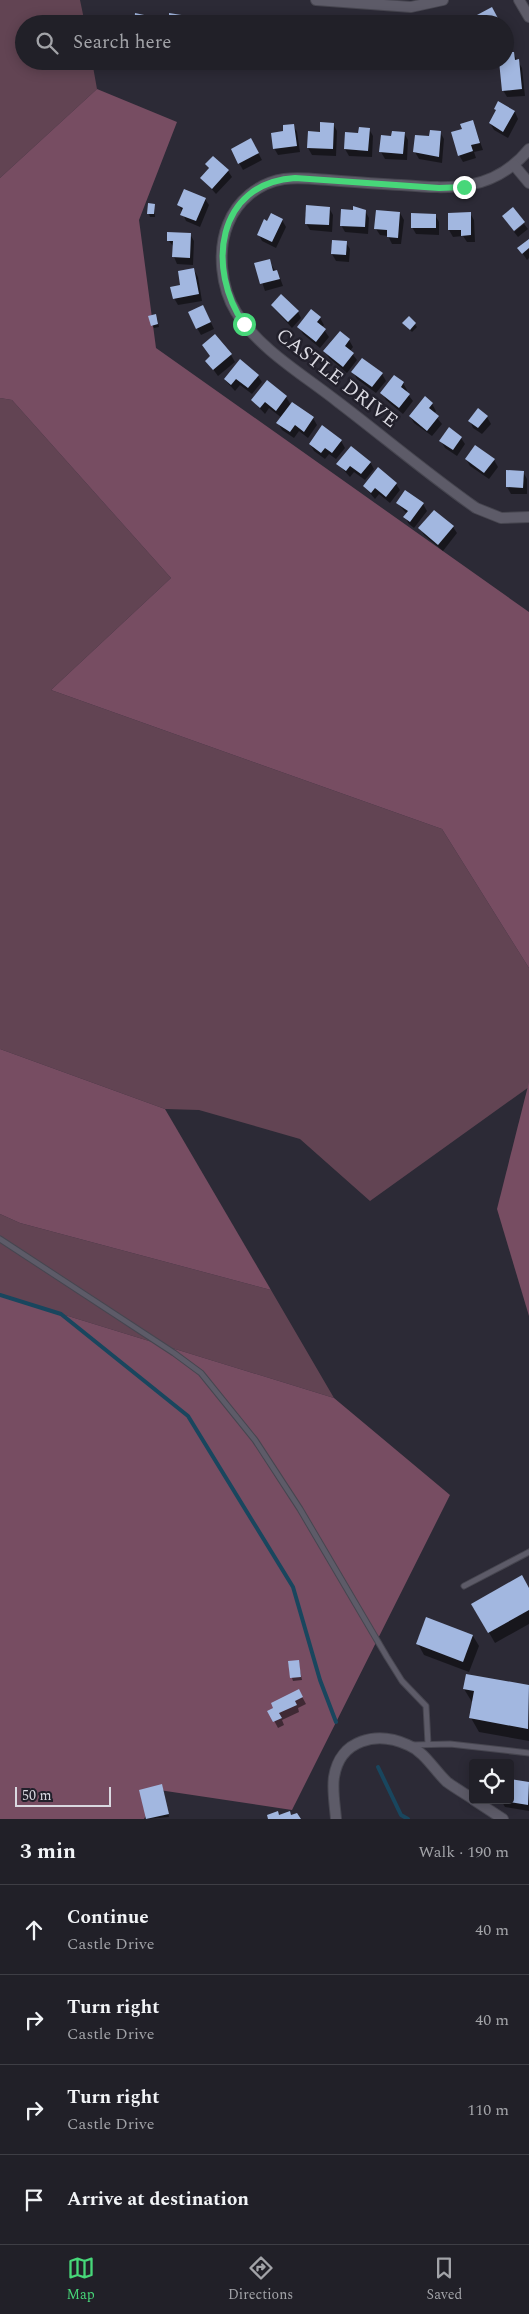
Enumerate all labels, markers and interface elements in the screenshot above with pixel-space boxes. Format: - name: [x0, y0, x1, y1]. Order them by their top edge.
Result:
- search box: [15, 15, 514, 70]
- text: Search here: [73, 28, 172, 57]
- icon: search: [33, 29, 61, 57]
- route end: [453, 176, 476, 199]
- route start: [233, 313, 256, 336]
- street label: CASTLE DRIVE: [269, 321, 405, 435]
- map controls: [469, 1759, 514, 1804]
- button: locate: [469, 1759, 514, 1804]
- scale bar: [15, 1784, 111, 1807]
- text: 50 m: [22, 1785, 52, 1806]
- text: 3 min: [20, 1836, 76, 1868]
- text: Walk · 190 m: [418, 1840, 509, 1864]
- text: Continue: [67, 1903, 149, 1932]
- icon: ahead: [20, 1916, 48, 1944]
- text: 40 m: [475, 1918, 509, 1942]
- text: Castle Drive: [67, 1932, 155, 1956]
- text: Turn right: [67, 1993, 160, 2022]
- icon: right: [20, 2006, 48, 2034]
- text: 40 m: [475, 2008, 509, 2032]
- text: Castle Drive: [67, 2022, 155, 2046]
- text: Turn right: [67, 2083, 160, 2112]
- icon: right: [20, 2096, 48, 2124]
- text: 110 m: [467, 2098, 509, 2122]
- text: Castle Drive: [67, 2112, 155, 2136]
- text: Arrive at destination: [67, 2185, 249, 2214]
- icon: arrive: [20, 2186, 48, 2214]
- tab: Map: [67, 2254, 95, 2305]
- tab: Directions: [228, 2254, 293, 2305]
- tab: Saved: [427, 2254, 462, 2305]

